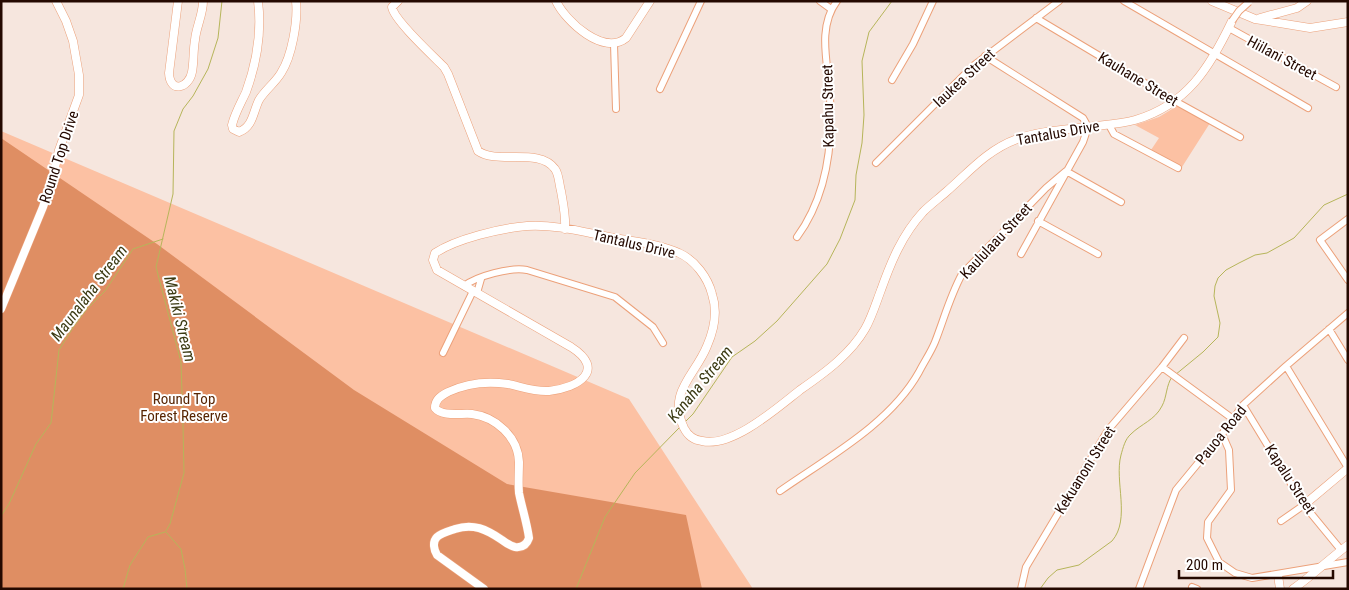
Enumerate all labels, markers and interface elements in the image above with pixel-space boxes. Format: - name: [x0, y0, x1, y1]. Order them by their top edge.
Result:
- street label: Hiilani Street: [1244, 32, 1320, 84]
- street label: Iaukea Street: [929, 45, 999, 111]
- street label: Kauhane Street: [1095, 48, 1181, 110]
- street label: Kapahu Street: [818, 64, 838, 148]
- street label: Round Top Drive: [36, 109, 82, 205]
- street label: Tantalus Drive: [1015, 117, 1101, 149]
- street label: Kaululaau Street: [956, 199, 1036, 283]
- street label: Tantalus Drive: [591, 226, 677, 262]
- water label: Maunalaha Stream: [47, 241, 131, 345]
- water label: Makiki Stream: [160, 274, 200, 364]
- water label: Kanaha Stream: [663, 342, 737, 426]
- park label: Round Top Forest Reserve: [140, 390, 228, 425]
- street label: Pauoa Road: [1192, 402, 1250, 468]
- street label: Kekuanoni Street: [1051, 423, 1119, 517]
- street label: Kapalu Street: [1261, 441, 1319, 517]
- scale bar: [1179, 548, 1333, 580]
- text: 200 m: [1186, 556, 1223, 574]

